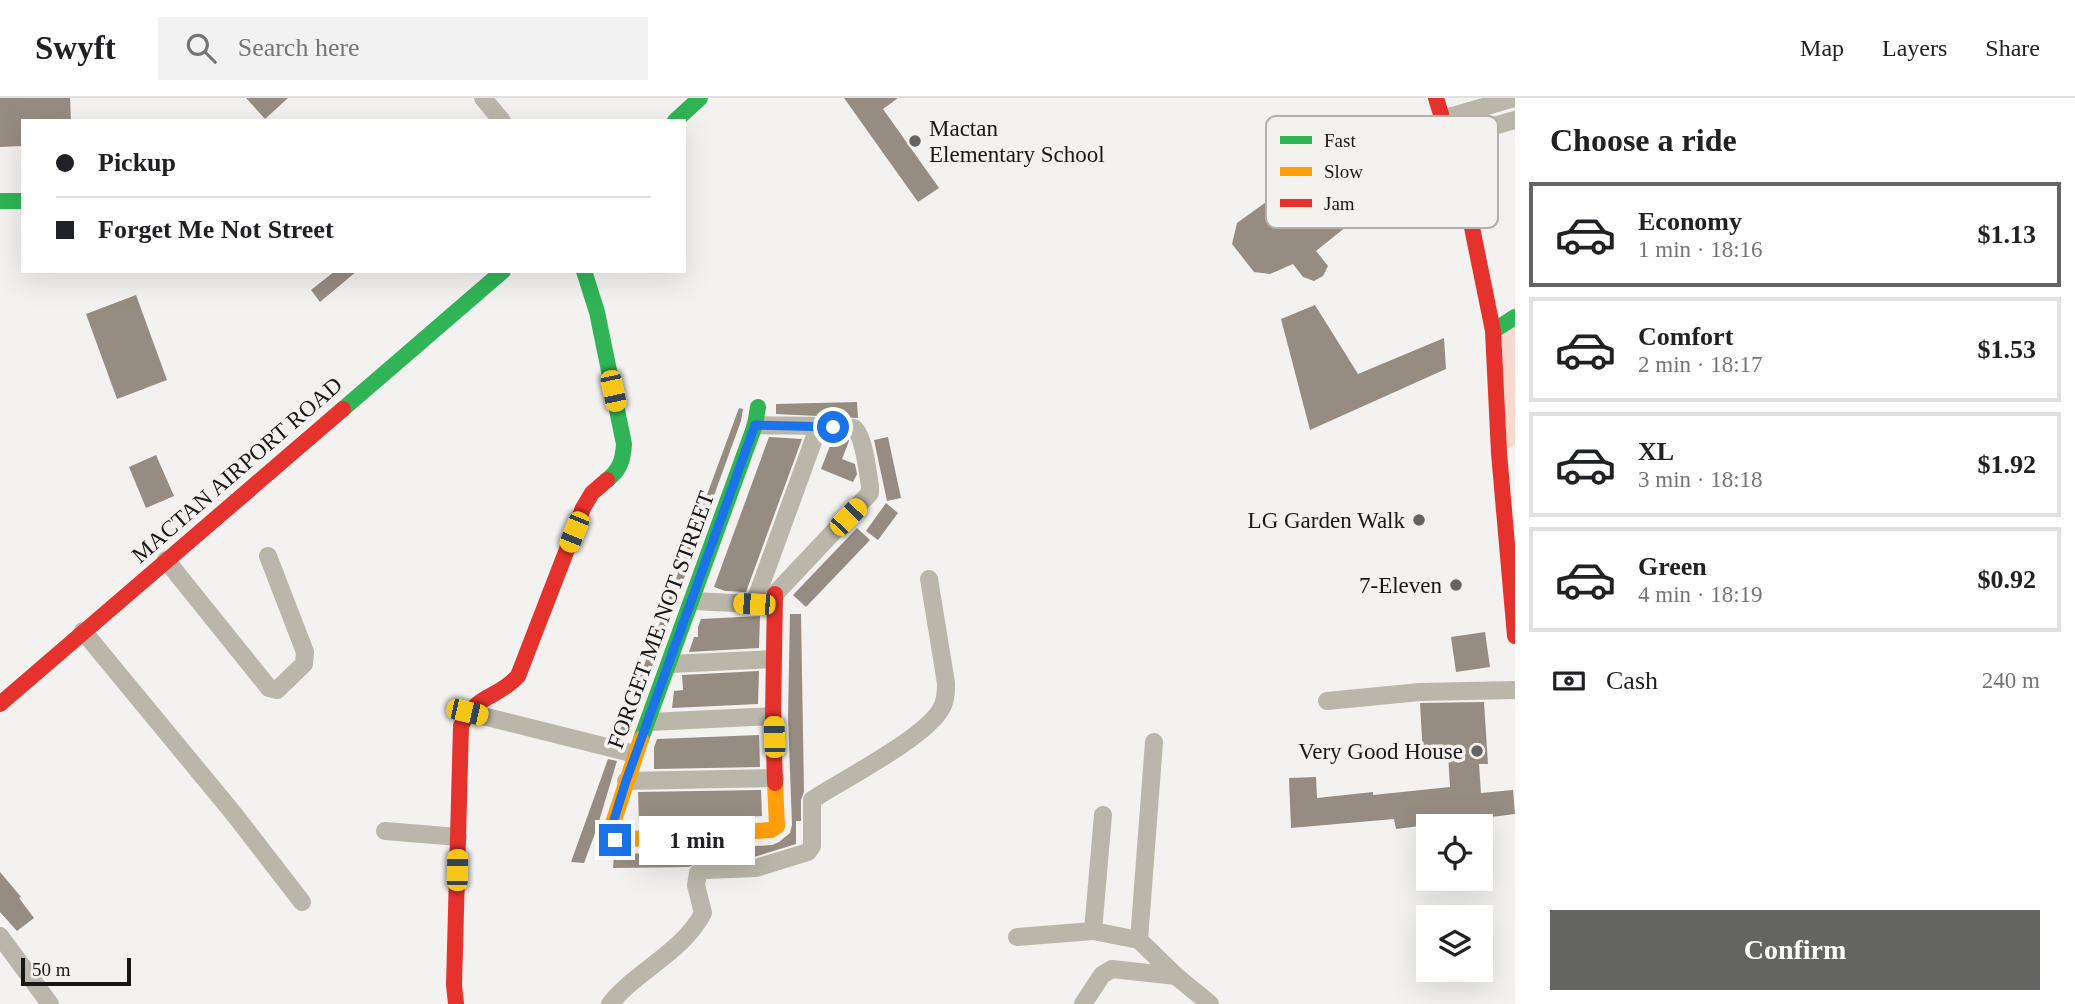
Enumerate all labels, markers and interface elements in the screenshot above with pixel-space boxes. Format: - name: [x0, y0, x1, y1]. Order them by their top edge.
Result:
- search box: [158, 17, 648, 80]
- icon: search: [182, 29, 220, 67]
- text: Swyft: [35, 30, 116, 66]
- text: Search here: [238, 33, 360, 62]
- text: Map: [1800, 35, 1844, 61]
- text: Layers: [1882, 35, 1947, 61]
- text: Share: [1985, 35, 2040, 61]
- place label: Mactan Elementary School: [929, 116, 1105, 167]
- legend: [1266, 116, 1498, 228]
- text: Choose a ride: [1550, 122, 1737, 158]
- text: Fast: [1324, 130, 1356, 151]
- marker: Mactan Elementary School: [907, 133, 923, 149]
- text: Pickup: [98, 148, 176, 177]
- text: Slow: [1324, 161, 1363, 182]
- text: Jam: [1324, 193, 1355, 214]
- icon: car: [1554, 203, 1617, 266]
- text: Economy: [1638, 207, 1742, 236]
- text: Forget Me Not Street: [98, 215, 334, 244]
- text: $1.13: [1978, 220, 2036, 249]
- text: 1 min · 18:16: [1638, 237, 1763, 262]
- icon: car: [1554, 318, 1617, 381]
- text: Comfort: [1638, 322, 1733, 351]
- text: $1.53: [1978, 335, 2036, 364]
- text: 2 min · 18:17: [1638, 352, 1763, 377]
- car: [599, 368, 628, 414]
- street label: MACTAN AIRPORT ROAD: [127, 372, 347, 568]
- route start: [817, 411, 849, 443]
- icon: car: [1554, 433, 1617, 496]
- text: XL: [1638, 437, 1674, 466]
- text: $1.92: [1978, 450, 2036, 479]
- text: 3 min · 18:18: [1638, 467, 1763, 492]
- street label: FORGET ME NOT STREET: [603, 488, 719, 752]
- car: [826, 495, 871, 539]
- place label: LG Garden Walk: [1248, 508, 1405, 533]
- car: [557, 509, 592, 555]
- marker: LG Garden Walk: [1411, 512, 1427, 528]
- icon: car: [1554, 548, 1617, 611]
- text: Green: [1638, 552, 1707, 581]
- text: $0.92: [1978, 565, 2036, 594]
- place label: 7-Eleven: [1359, 573, 1443, 598]
- marker: 7-Eleven: [1448, 577, 1464, 593]
- text: 4 min · 18:19: [1638, 582, 1763, 607]
- car: [733, 592, 776, 616]
- icon: cash: [1550, 662, 1588, 700]
- text: Cash: [1606, 666, 1658, 695]
- text: 240 m: [1982, 668, 2040, 693]
- car: [445, 697, 490, 727]
- car: [763, 716, 786, 758]
- place label: Very Good House: [1298, 739, 1463, 764]
- marker: Very Good House: [1469, 743, 1485, 759]
- map controls: [1416, 814, 1493, 982]
- button: locate: [1416, 814, 1493, 891]
- callout: 1 min: [640, 816, 755, 864]
- route end: [599, 824, 631, 856]
- text: 1 min: [669, 828, 725, 853]
- car: [447, 849, 468, 891]
- button: layers: [1416, 905, 1493, 982]
- button: Confirm: [1550, 910, 2040, 990]
- scale bar: [21, 955, 131, 987]
- text: 50 m: [32, 959, 71, 980]

